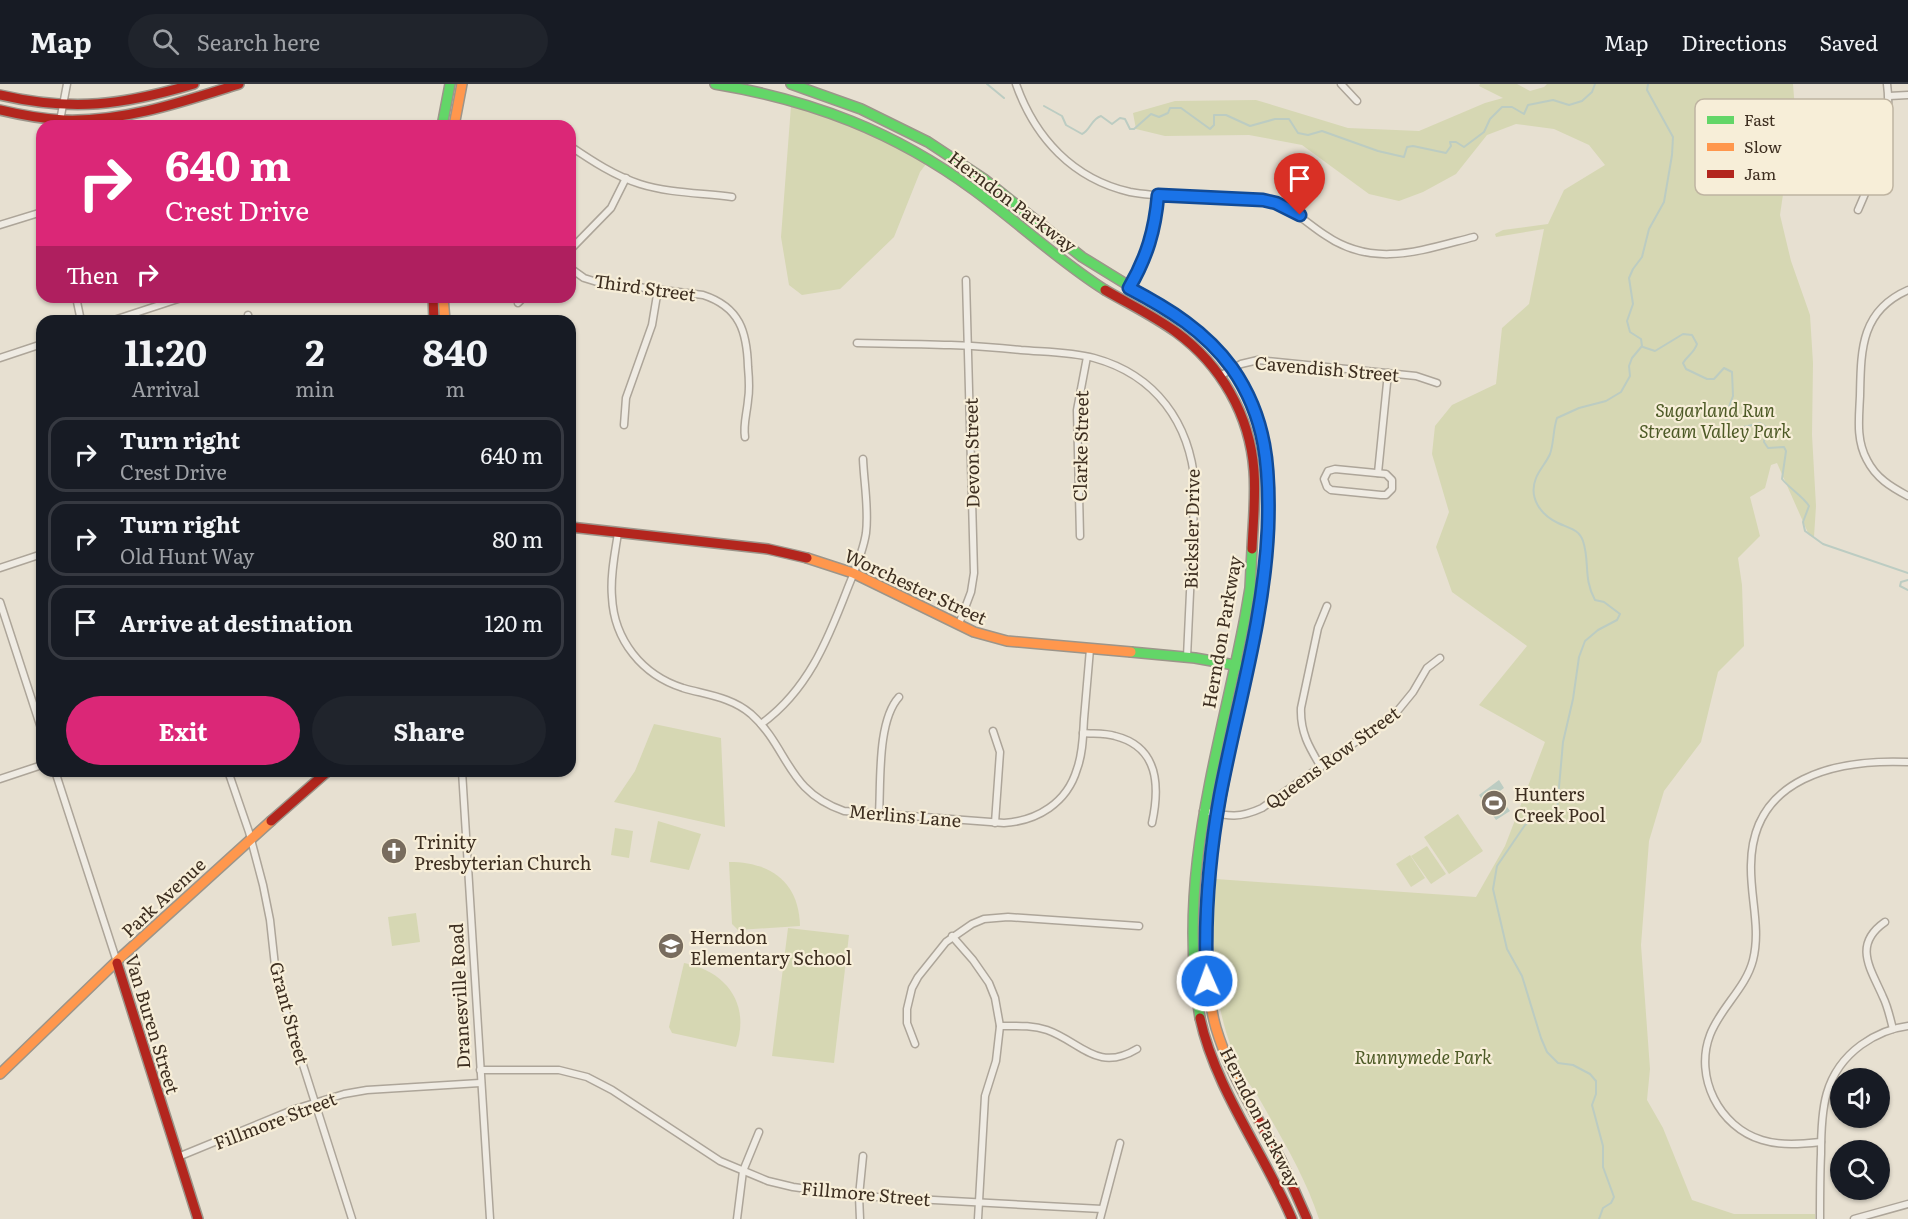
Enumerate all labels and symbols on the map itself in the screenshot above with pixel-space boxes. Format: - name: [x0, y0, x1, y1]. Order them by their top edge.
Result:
- legend: [1695, 99, 1893, 195]
- text: Fast: [1744, 107, 1776, 131]
- text: Slow: [1744, 134, 1782, 158]
- street label: Herndon Parkway: [943, 144, 1083, 259]
- pin: [1274, 153, 1325, 215]
- text: Jam: [1744, 161, 1777, 185]
- street label: Third Street: [592, 266, 698, 308]
- street label: Cavendish Street: [1254, 348, 1401, 388]
- street label: Clarke Street: [1066, 389, 1094, 502]
- park label: Sugarland Run Stream Valley Park: [1639, 396, 1791, 444]
- street label: Devon Street: [957, 397, 985, 508]
- street label: Bicksler Drive: [1176, 469, 1206, 589]
- street label: Worchester Street: [840, 541, 992, 631]
- street label: Herndon Parkway: [1194, 553, 1248, 711]
- street label: Queens Row Street: [1259, 698, 1405, 815]
- place label: Hunters Creek Pool: [1514, 780, 1606, 828]
- sports icon: Hunters Creek Pool: [1479, 788, 1509, 818]
- street label: Merlins Lane: [848, 797, 962, 833]
- place label: Trinity Presbyterian Church: [414, 828, 591, 876]
- church icon: Trinity Presbyterian Church: [379, 836, 409, 866]
- street label: Park Avenue: [115, 851, 211, 943]
- street label: Dranesville Road: [442, 923, 476, 1069]
- place label: Herndon Elementary School: [690, 923, 852, 971]
- school or university icon: Herndon Elementary School: [656, 931, 686, 961]
- position arrow: [1175, 949, 1239, 1013]
- street label: Van Buren Street: [119, 951, 187, 1098]
- street label: Grant Street: [263, 959, 317, 1068]
- street label: Herndon Parkway: [1214, 1042, 1308, 1193]
- park label: Runnymede Park: [1354, 1043, 1492, 1070]
- street label: Fillmore Street: [210, 1084, 341, 1156]
- street label: Fillmore Street: [800, 1174, 932, 1212]

